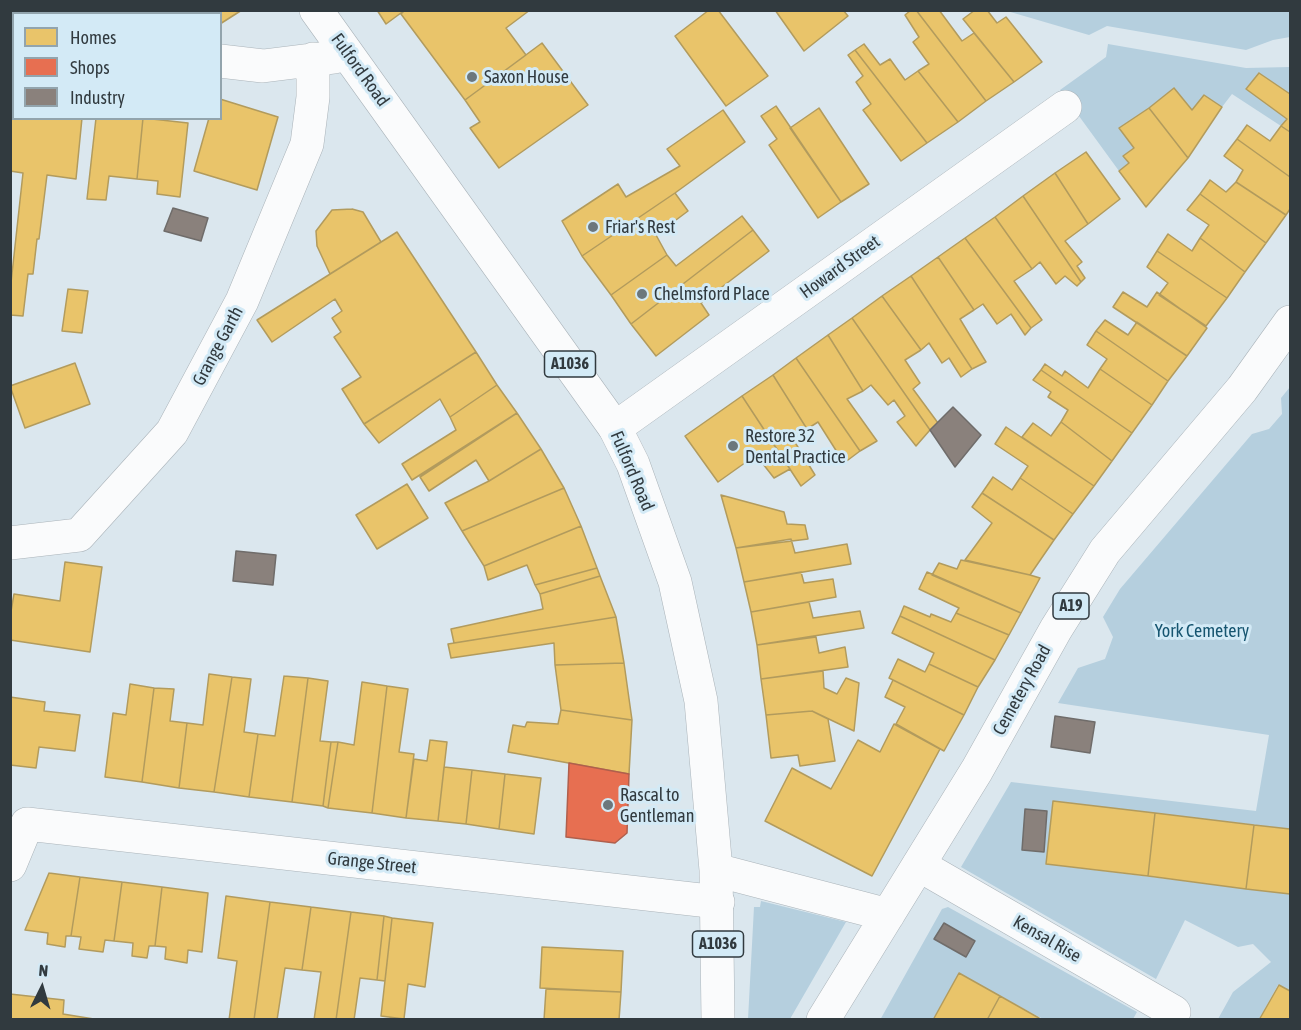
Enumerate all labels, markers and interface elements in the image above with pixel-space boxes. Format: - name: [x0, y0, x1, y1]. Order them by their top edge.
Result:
- legend: [12, 12, 222, 120]
- text: Homes: [70, 27, 116, 48]
- street label: Fulford Road: [326, 29, 394, 111]
- text: Shops: [70, 57, 110, 78]
- place label: Saxon House: [484, 66, 569, 88]
- marker: Saxon House: [465, 70, 479, 84]
- text: Industry: [70, 87, 125, 108]
- place label: Friar's Rest: [605, 216, 676, 238]
- marker: Friar's Rest: [586, 220, 600, 234]
- street label: Howard Street: [796, 231, 884, 303]
- place label: Chelmsford Place: [654, 283, 770, 305]
- marker: Chelmsford Place: [635, 287, 649, 301]
- street label: Grange Garth: [188, 303, 248, 389]
- road number: A1036: [544, 351, 596, 377]
- place label: Restore 32 Dental Practice: [745, 425, 846, 468]
- street label: Fulford Road: [606, 428, 658, 514]
- marker: Restore 32 Dental Practice: [726, 439, 740, 453]
- road number: A19: [1053, 593, 1089, 619]
- park label: York Cemetery: [1155, 620, 1249, 642]
- street label: Cemetery Road: [988, 641, 1056, 739]
- place label: Rascal to Gentleman: [620, 784, 694, 826]
- marker: Rascal to Gentleman: [601, 798, 615, 812]
- street label: Grange Street: [327, 848, 417, 878]
- street label: Kensal Rise: [1009, 911, 1085, 967]
- road number: A1036: [692, 931, 744, 957]
- north arrow: [12, 958, 72, 1018]
- text: N: [38, 961, 49, 979]

